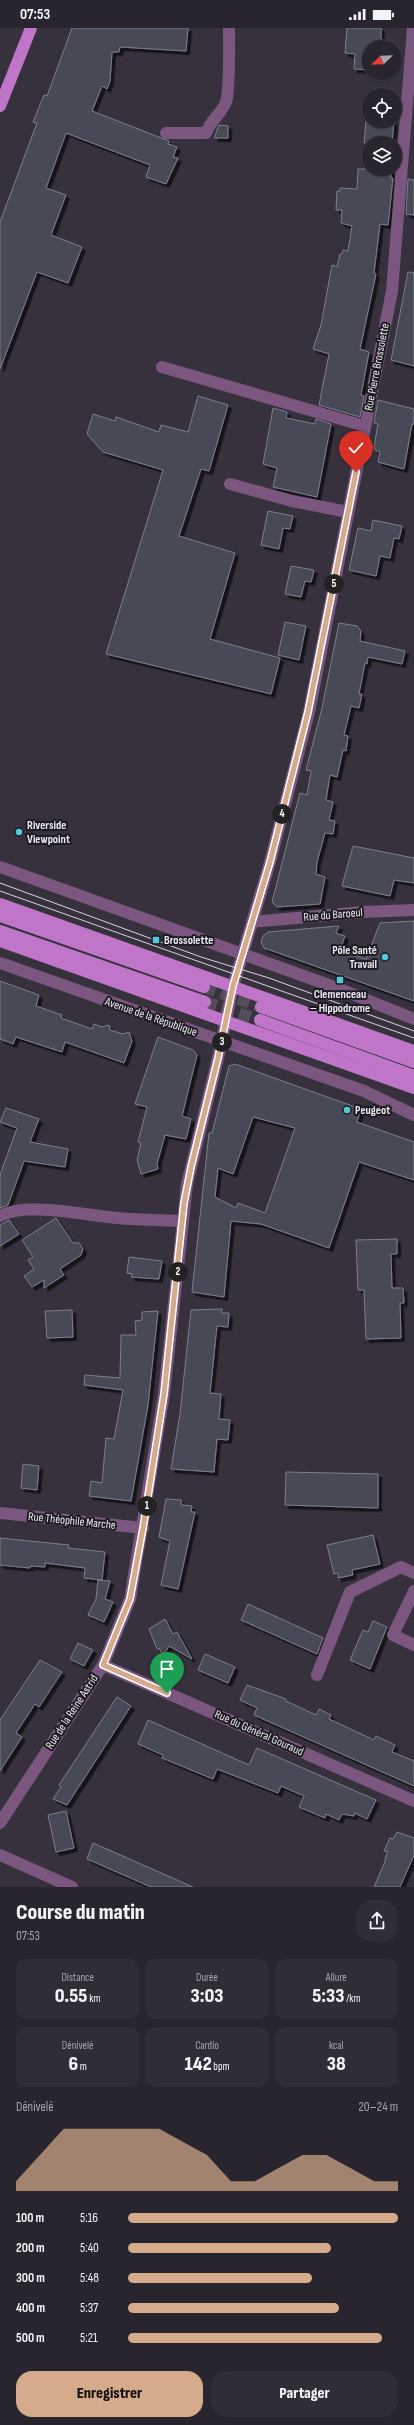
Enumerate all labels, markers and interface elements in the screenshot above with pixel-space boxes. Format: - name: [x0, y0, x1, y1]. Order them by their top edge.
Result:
- text: 07:53: [20, 5, 50, 24]
- north arrow: [362, 40, 402, 80]
- map controls: [362, 40, 402, 176]
- button: locate: [362, 88, 402, 128]
- button: layers: [362, 136, 402, 176]
- street label: Rue Pierre Brossolette: [361, 322, 393, 412]
- pin: [339, 431, 373, 472]
- icon: check: [345, 437, 367, 459]
- pin: 5: [324, 574, 344, 594]
- text: 5: [332, 577, 336, 590]
- pin: 4: [272, 804, 292, 824]
- text: 4: [279, 807, 285, 820]
- place label: Riverside Viewpoint: [27, 818, 70, 847]
- marker: Riverside Viewpoint: [14, 827, 24, 837]
- street label: Rue du Baroeul: [303, 905, 363, 925]
- place label: Brossolette: [164, 933, 213, 948]
- marker: Brossolette: [151, 935, 161, 945]
- place label: Pôle Santé Travail: [332, 943, 377, 972]
- marker: Pôle Santé Travail: [380, 952, 390, 962]
- marker: Clemenceau – Hippodrome: [335, 975, 345, 985]
- place label: Clemenceau – Hippodrome: [310, 987, 370, 1016]
- street label: Avenue de la République: [102, 994, 199, 1040]
- pin: 3: [212, 1032, 232, 1052]
- text: 3: [220, 1035, 224, 1048]
- place label: Peugeot: [355, 1103, 390, 1118]
- marker: Peugeot: [342, 1105, 352, 1115]
- pin: 2: [168, 1262, 188, 1282]
- text: 2: [176, 1265, 180, 1278]
- pin: 1: [137, 1496, 157, 1516]
- text: 1: [145, 1499, 149, 1512]
- street label: Rue Théophile Marche: [27, 1509, 117, 1533]
- pin: [150, 1652, 184, 1693]
- icon: arrive: [156, 1658, 178, 1680]
- street label: Rue de la Reine Astrid: [42, 1672, 102, 1752]
- street label: Rue du Général Gouraud: [212, 1707, 306, 1759]
- text: Course du matin: [16, 1899, 145, 1926]
- button: share: [356, 1900, 398, 1942]
- text: 07:53: [16, 1928, 40, 1944]
- text: Distance: [61, 1971, 94, 1984]
- text: Durée: [196, 1971, 218, 1984]
- text: Allure: [326, 1971, 347, 1984]
- text: 0.55: [55, 1984, 87, 2008]
- text: 3:03: [190, 1984, 224, 2008]
- text: 5:33: [312, 1984, 344, 2008]
- text: km: [87, 1992, 100, 2005]
- text: /km: [344, 1992, 361, 2005]
- text: Dénivelé: [62, 2039, 93, 2052]
- text: Cardio: [195, 2039, 219, 2052]
- text: kcal: [329, 2039, 344, 2052]
- text: 6: [68, 2052, 78, 2076]
- text: 142: [184, 2052, 212, 2076]
- text: 38: [327, 2052, 346, 2076]
- text: m: [78, 2060, 87, 2073]
- text: bpm: [212, 2060, 230, 2073]
- text: Dénivelé: [16, 2099, 53, 2115]
- text: 20–24 m: [358, 2099, 398, 2115]
- text: 100 m: [16, 2210, 44, 2226]
- text: 5:16: [80, 2210, 98, 2226]
- text: 200 m: [16, 2240, 45, 2256]
- text: 5:40: [80, 2240, 99, 2256]
- text: 300 m: [16, 2270, 45, 2286]
- text: 5:48: [80, 2270, 99, 2286]
- text: 400 m: [16, 2300, 45, 2316]
- text: 5:37: [80, 2300, 98, 2316]
- text: 500 m: [16, 2330, 45, 2346]
- text: 5:21: [80, 2330, 98, 2346]
- button: Enregistrer: [16, 2371, 203, 2417]
- button: Partager: [211, 2371, 398, 2417]

